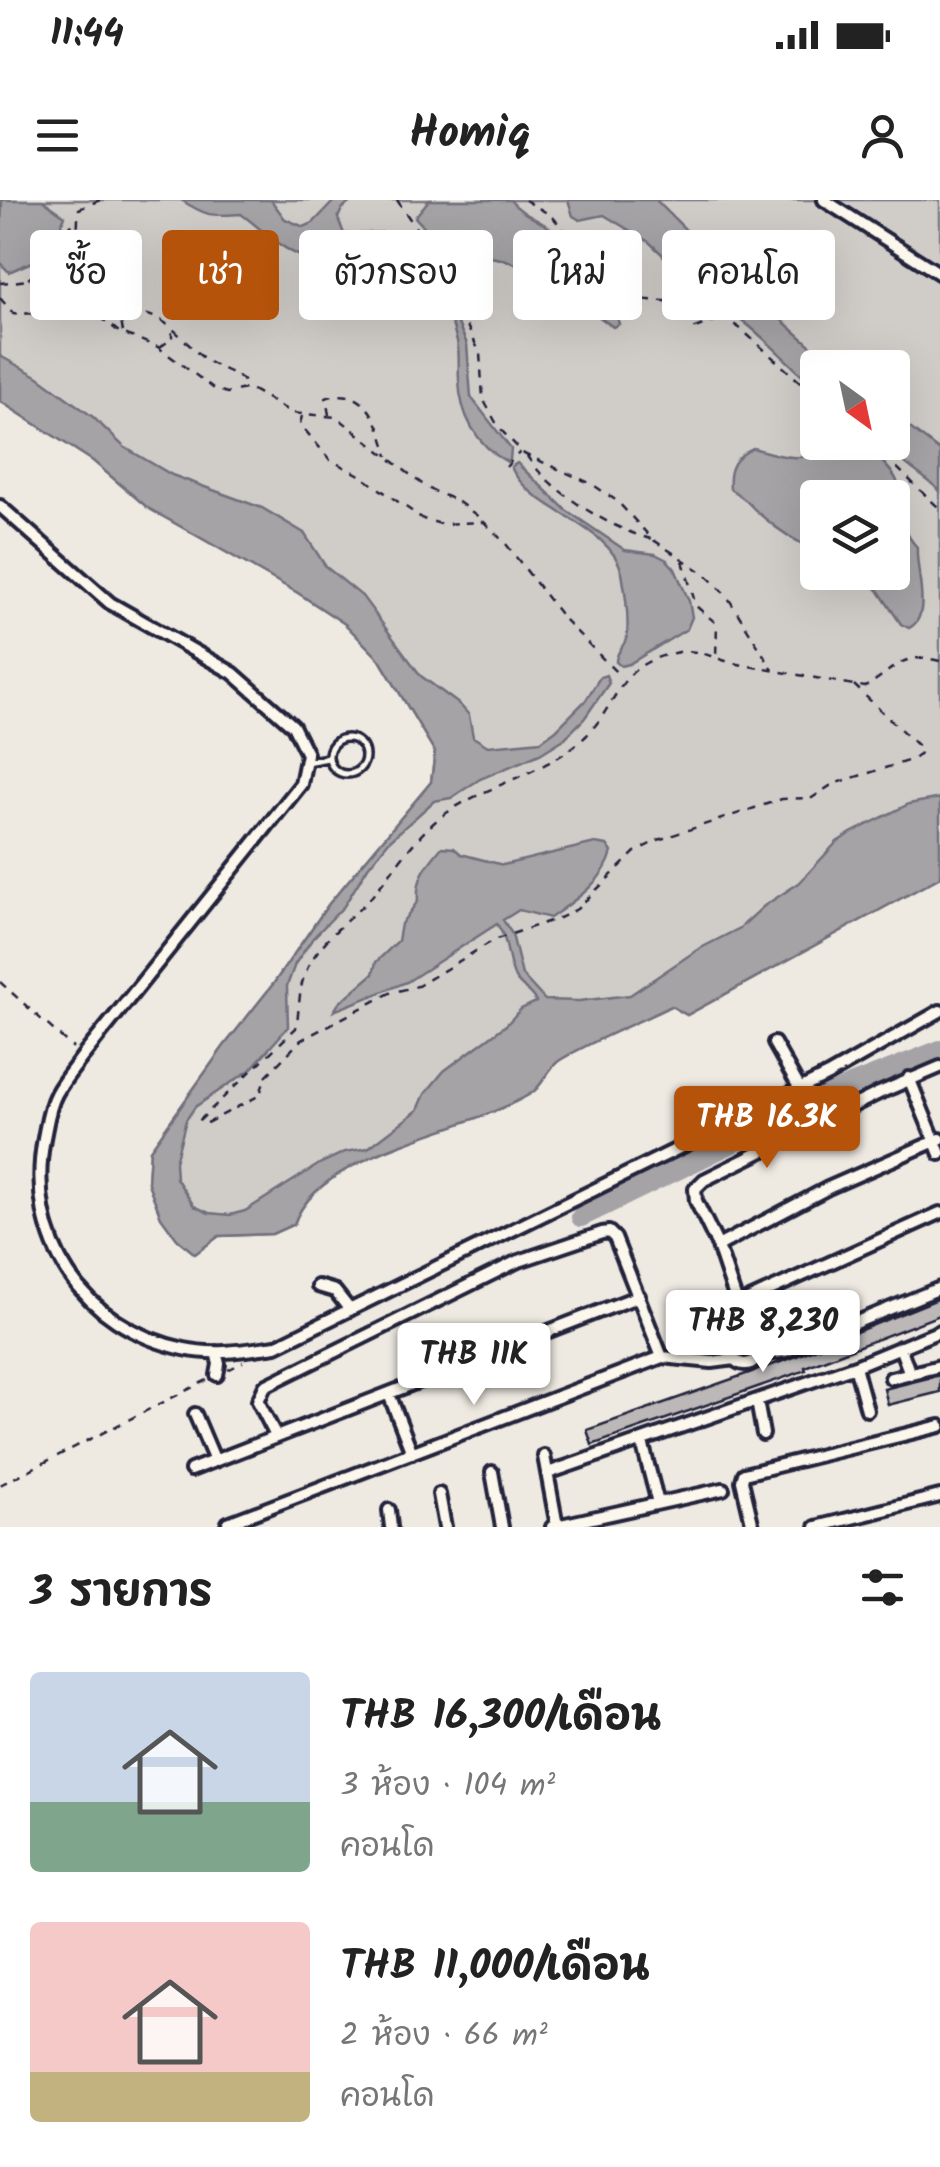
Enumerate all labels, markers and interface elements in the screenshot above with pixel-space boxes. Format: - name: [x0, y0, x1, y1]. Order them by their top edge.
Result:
- text: 11:44: [50, 5, 124, 65]
- text: Homiq: [409, 99, 531, 171]
- icon: menu: [30, 108, 85, 163]
- icon: person: [855, 108, 910, 163]
- chip: ซื้อ: [30, 230, 142, 320]
- chip: เช่า: [162, 230, 279, 320]
- chip: ตัวกรอง: [299, 230, 493, 320]
- chip: ใหม่: [513, 230, 642, 320]
- chip: คอนโด: [662, 230, 835, 320]
- north arrow: [800, 350, 910, 460]
- map controls: [800, 350, 910, 590]
- button: layers: [800, 480, 910, 590]
- pin: THB 16.3K: [653, 1086, 881, 1171]
- text: THB 16.3K: [696, 1093, 838, 1144]
- pin: THB 8,230: [649, 1290, 877, 1375]
- text: THB 8,230: [688, 1297, 838, 1348]
- pin: THB 11K: [382, 1323, 566, 1408]
- text: THB 11K: [419, 1330, 529, 1381]
- text: 3 รายการ: [30, 1560, 213, 1627]
- icon: filters: [855, 1560, 910, 1615]
- text: THB 16,300/เดือน: [340, 1684, 661, 1751]
- icon: home: [110, 1712, 230, 1832]
- text: 3 ห้อง · 104 m²: [340, 1761, 555, 1812]
- text: คอนโด: [340, 1822, 434, 1873]
- text: THB 11,000/เดือน: [340, 1934, 650, 2001]
- icon: home: [110, 1962, 230, 2082]
- text: 2 ห้อง · 66 m²: [340, 2011, 548, 2062]
- text: คอนโด: [340, 2072, 434, 2123]

